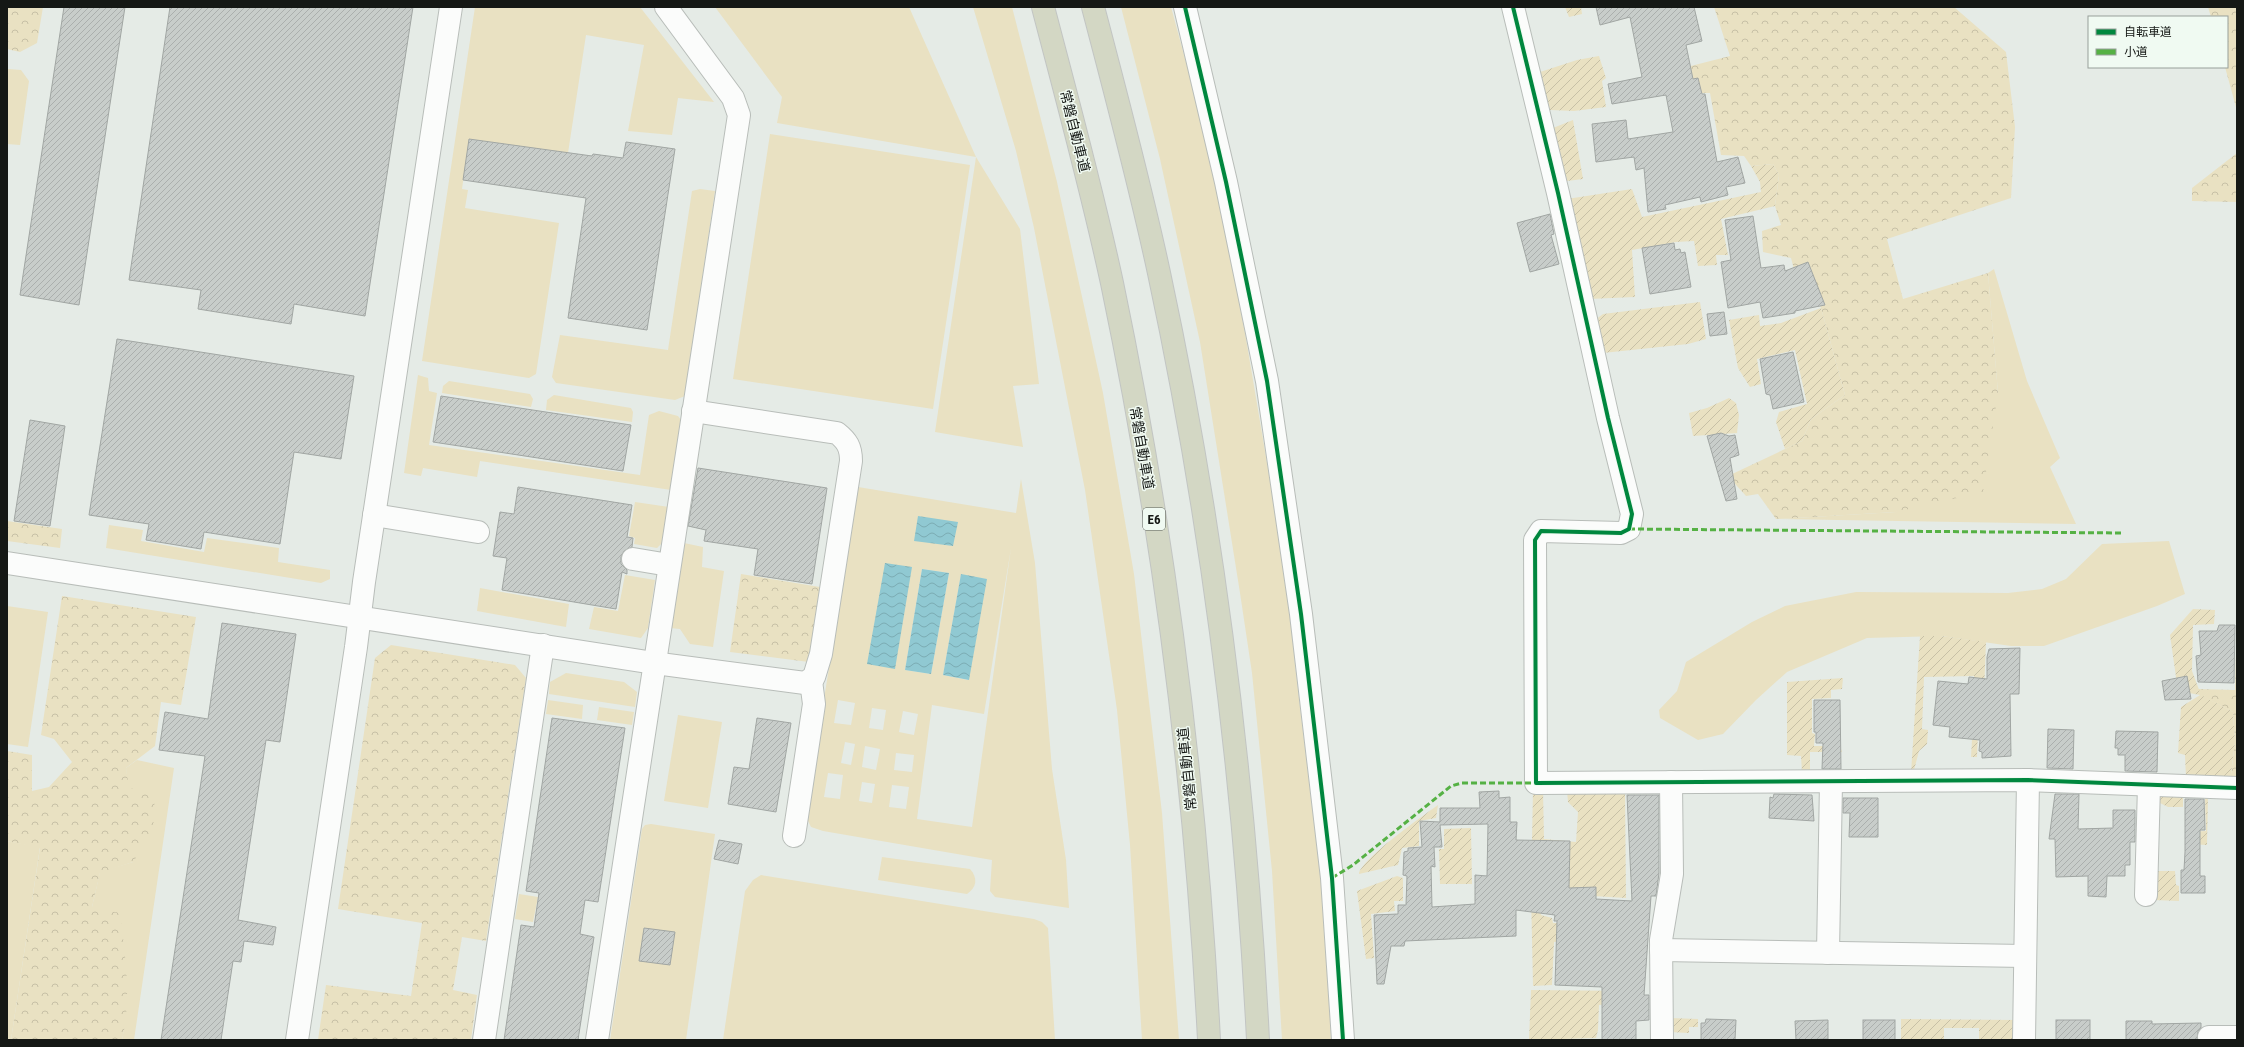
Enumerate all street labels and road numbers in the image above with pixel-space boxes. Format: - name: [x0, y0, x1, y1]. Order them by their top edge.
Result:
- street label: 常磐自動車道: [1057, 88, 1093, 174]
- street label: 常磐自動車道: [1127, 405, 1157, 491]
- road number: E6: [1143, 508, 1165, 530]
- street label: 常磐自動車道: [1175, 726, 1199, 812]

